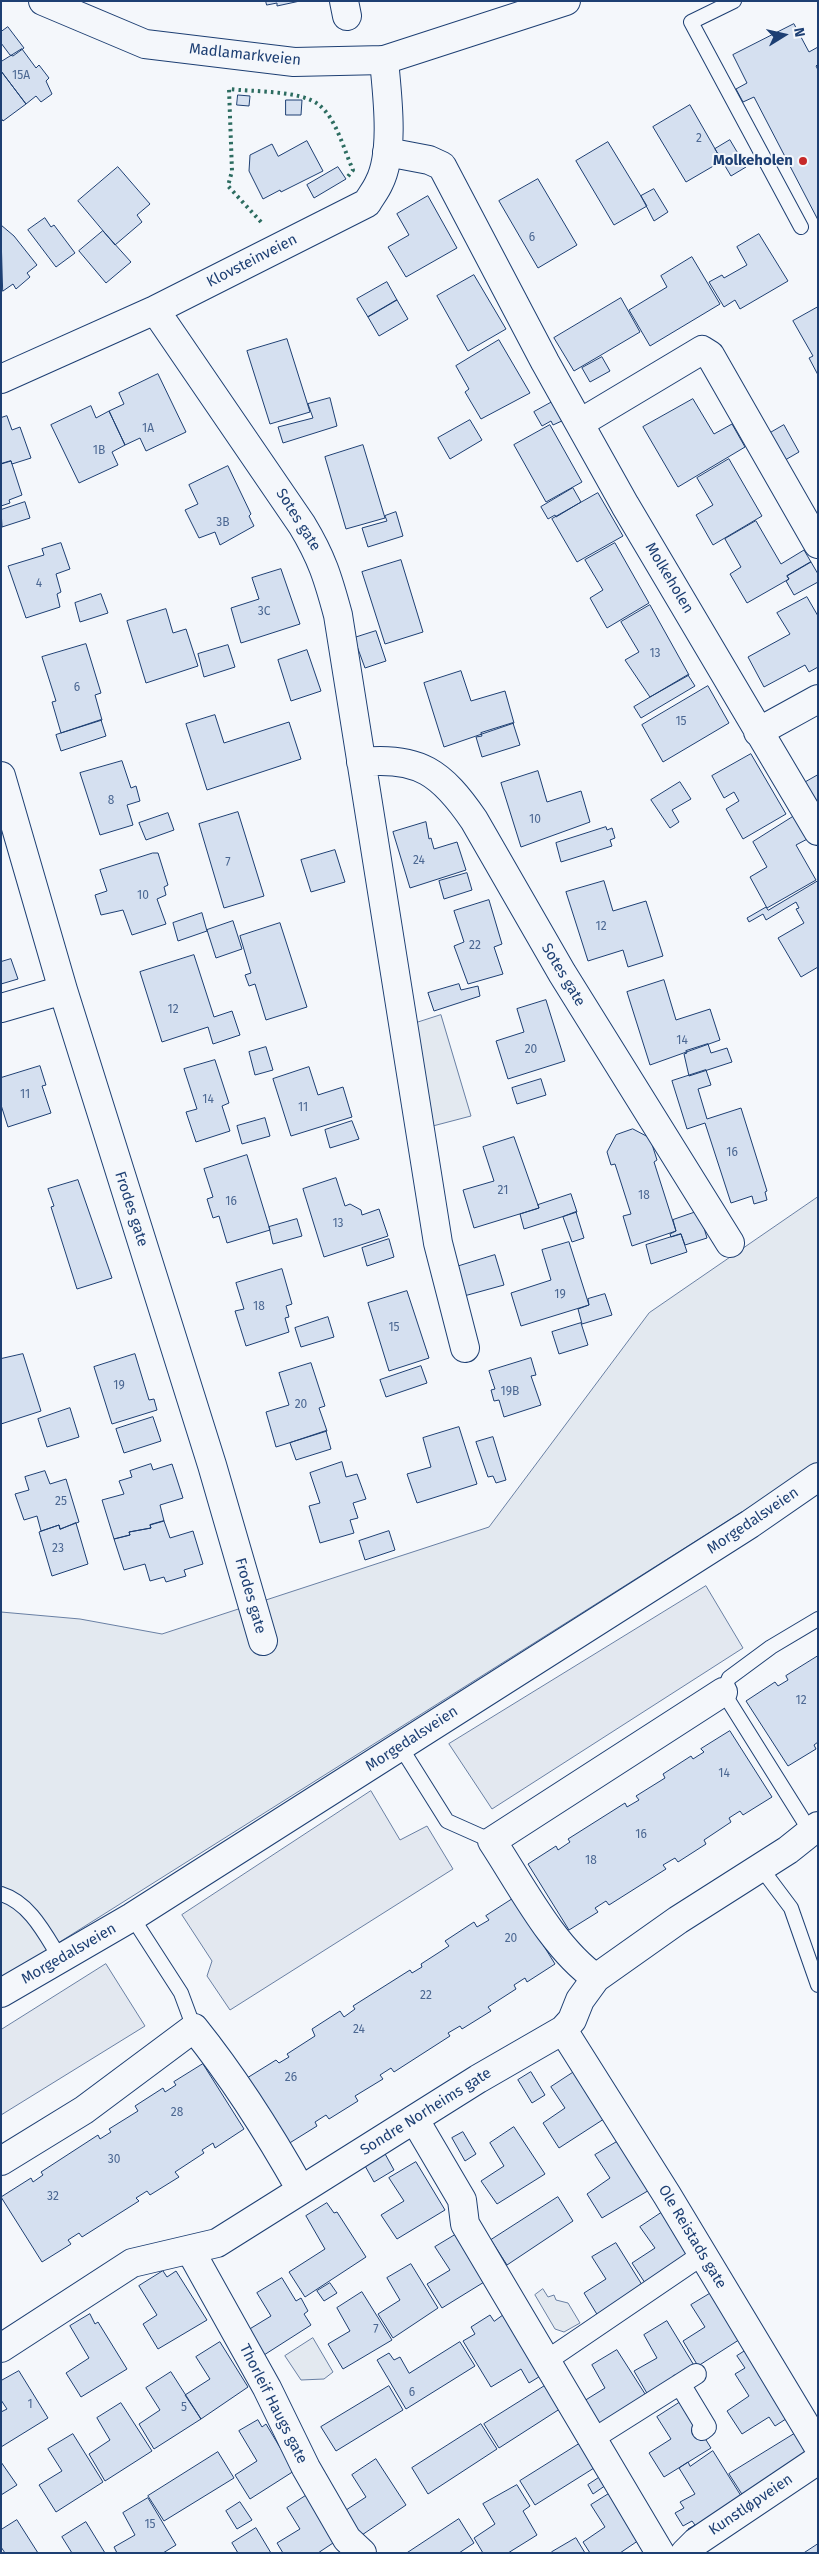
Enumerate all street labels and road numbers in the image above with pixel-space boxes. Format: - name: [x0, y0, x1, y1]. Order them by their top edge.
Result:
- street label: Madlamarkveien: [188, 40, 302, 70]
- street label: Klovsteinveien: [204, 230, 300, 292]
- street label: Sotes gate: [272, 485, 324, 555]
- street label: Molkeholen: [641, 539, 697, 617]
- street label: Sotes gate: [537, 940, 589, 1010]
- street label: Frodes gate: [110, 1169, 152, 1249]
- street label: Morgedalsveien: [704, 1484, 802, 1558]
- street label: Frodes gate: [231, 1556, 269, 1636]
- street label: Morgedalsveien: [362, 1702, 462, 1776]
- street label: Morgedalsveien: [18, 1920, 120, 1988]
- street label: Sondre Norheims gate: [357, 2064, 495, 2160]
- street label: Ole Reistads gate: [654, 2182, 730, 2292]
- street label: Thorleif Haugs gate: [235, 2341, 311, 2467]
- street label: Kunstløpveien: [706, 2470, 796, 2540]

